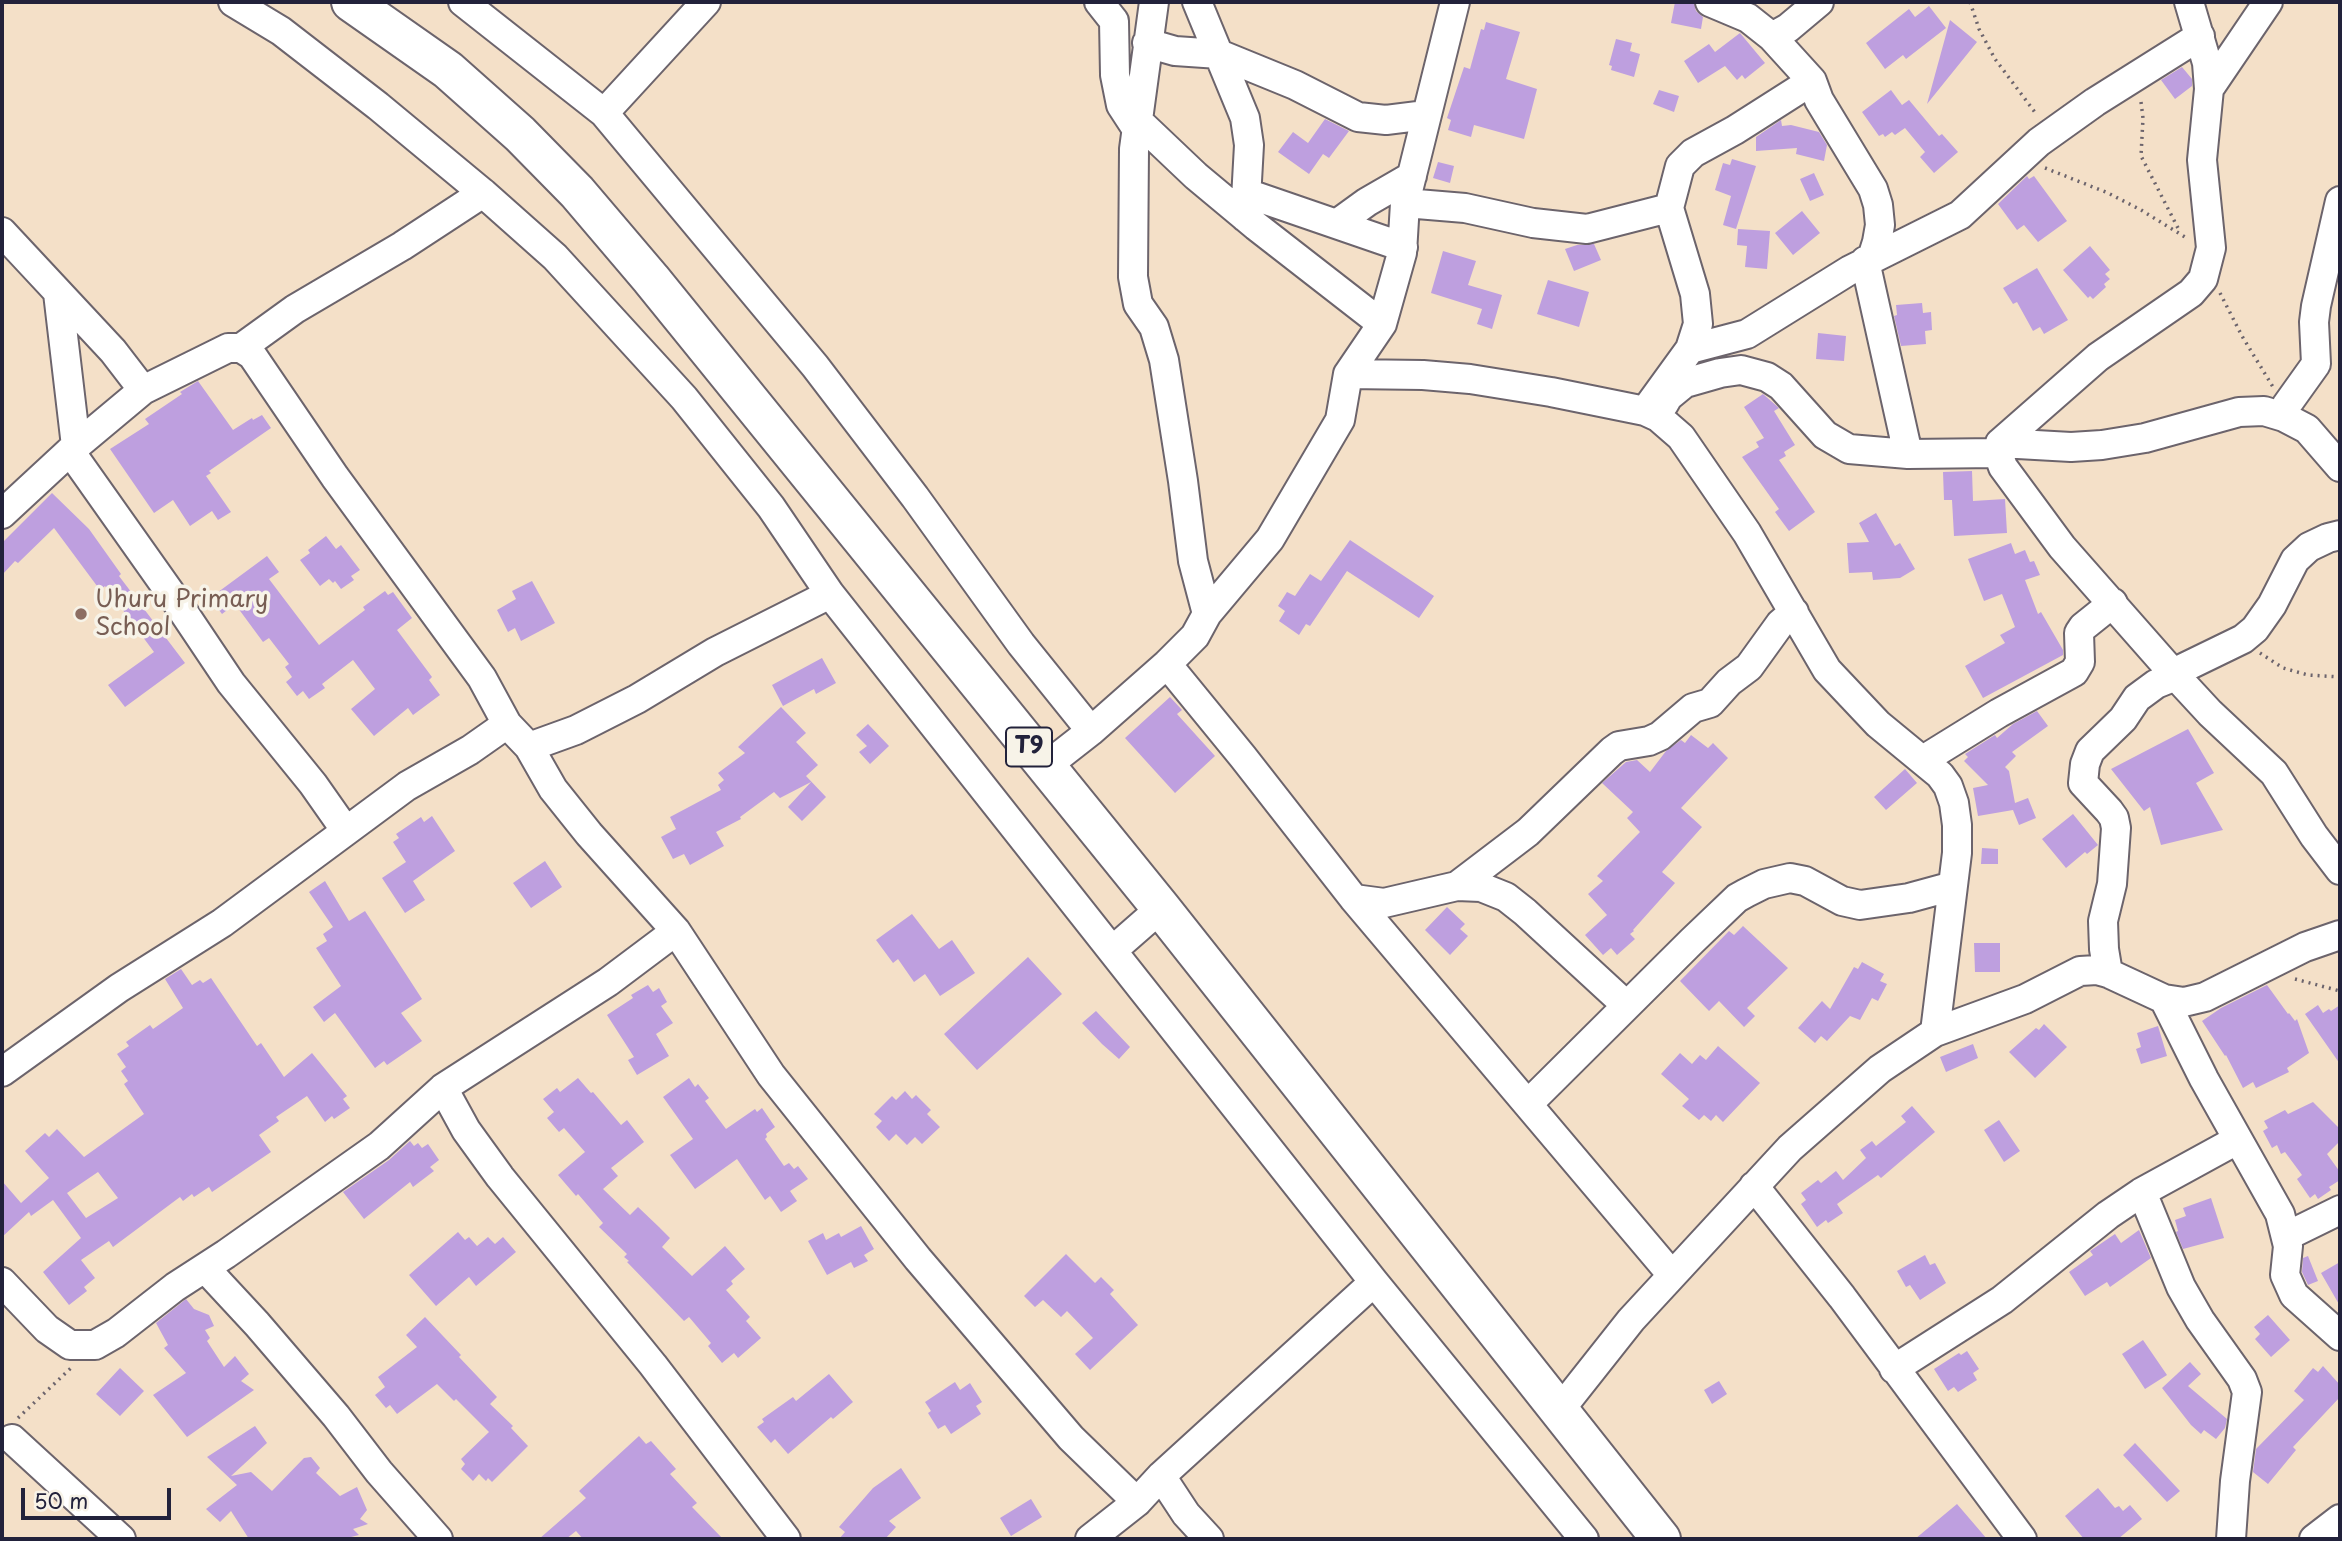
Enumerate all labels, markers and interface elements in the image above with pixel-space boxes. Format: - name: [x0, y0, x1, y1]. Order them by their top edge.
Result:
- place label: Uhuru Primary School: [95, 586, 269, 642]
- marker: Uhuru Primary School: [73, 606, 89, 622]
- road number: T9: [1006, 727, 1052, 766]
- scale bar: [24, 1474, 175, 1518]
- text: 50 m: [34, 1484, 88, 1516]

